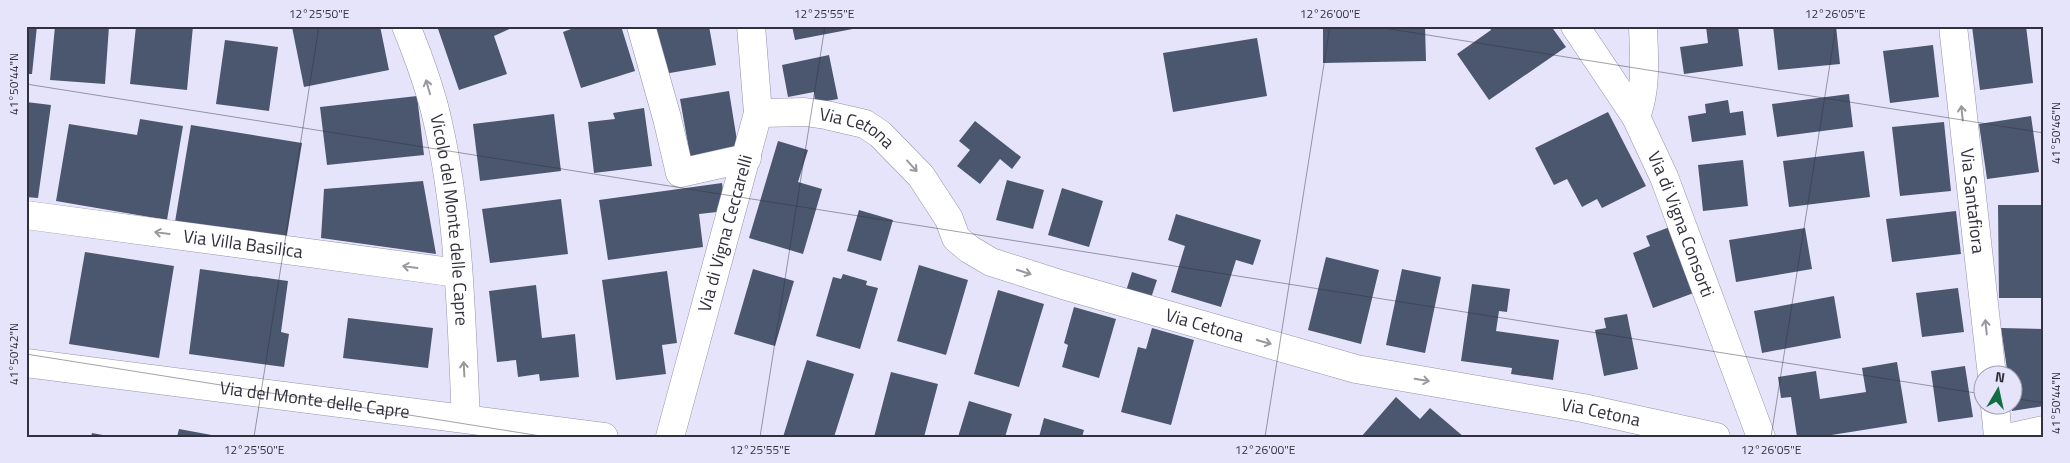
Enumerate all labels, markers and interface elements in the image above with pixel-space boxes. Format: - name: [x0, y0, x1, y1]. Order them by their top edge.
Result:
- text: 12°25'50"E: [289, 4, 350, 23]
- text: 12°25'55"E: [794, 4, 855, 23]
- text: 12°26'00"E: [1300, 4, 1361, 23]
- text: 12°26'05"E: [1805, 4, 1866, 23]
- text: 41°50'44"N: [4, 53, 23, 115]
- one-way arrow: [423, 79, 433, 95]
- street label: Via Cetona: [818, 100, 901, 155]
- text: 41°50'46"N: [2046, 102, 2065, 164]
- one-way arrow: [1957, 106, 1967, 122]
- street label: Vicolo del Monte delle Capre: [423, 111, 476, 326]
- street label: Via di Vigna Consorti: [1641, 147, 1722, 301]
- street label: Via Santafiora: [1954, 147, 1992, 255]
- street label: Via di Vigna Ceccarelli: [691, 152, 759, 315]
- one-way arrow: [906, 159, 917, 172]
- street label: Via Villa Basilica: [182, 222, 305, 265]
- one-way arrow: [155, 228, 171, 238]
- one-way arrow: [402, 261, 418, 271]
- one-way arrow: [1016, 268, 1032, 278]
- street label: Via Cetona: [1162, 301, 1247, 349]
- one-way arrow: [1981, 319, 1991, 335]
- text: 41°50'42"N: [4, 323, 23, 385]
- one-way arrow: [1256, 338, 1272, 348]
- one-way arrow: [459, 361, 468, 377]
- north arrow: [1972, 366, 2022, 416]
- text: N: [1994, 366, 2007, 388]
- text: 41°50'44"N: [2046, 372, 2065, 434]
- street label: Via del Monte delle Capre: [218, 374, 411, 425]
- one-way arrow: [1414, 375, 1430, 385]
- street label: Via Cetona: [1559, 390, 1643, 433]
- text: 12°25'50"E: [224, 440, 285, 459]
- text: 12°25'55"E: [730, 440, 791, 459]
- text: 12°26'00"E: [1235, 440, 1296, 459]
- text: 12°26'05"E: [1741, 440, 1802, 459]

